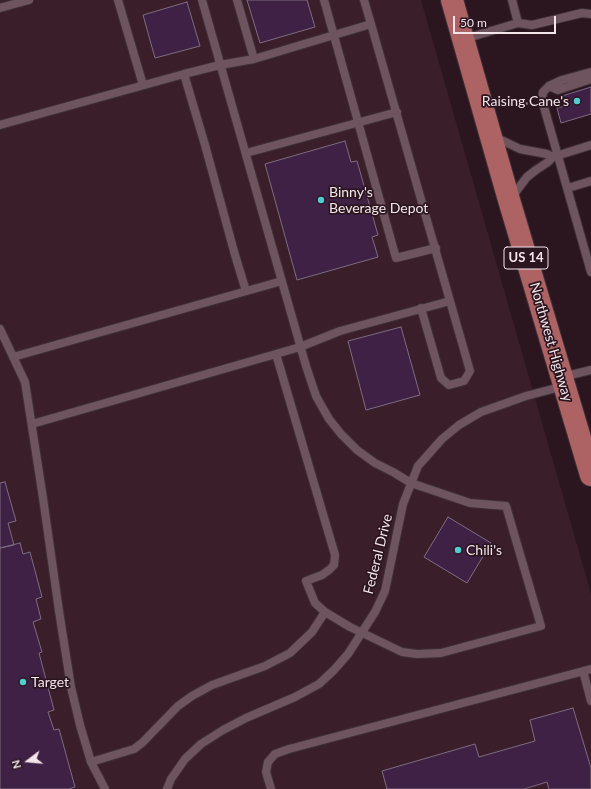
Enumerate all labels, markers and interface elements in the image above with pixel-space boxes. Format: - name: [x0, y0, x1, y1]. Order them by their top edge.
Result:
- scale bar: [455, 8, 558, 34]
- text: 50 m: [460, 15, 487, 30]
- place label: Raising Cane's: [482, 93, 569, 109]
- marker: Raising Cane's: [572, 96, 582, 106]
- place label: Binny's Beverage Depot: [329, 184, 428, 216]
- marker: Binny's Beverage Depot: [316, 195, 326, 205]
- road number: US 14: [504, 247, 548, 269]
- street label: Northwest Highway: [526, 280, 576, 404]
- street label: Federal Drive: [360, 512, 396, 596]
- place label: Chili's: [466, 542, 502, 558]
- marker: Chili's: [453, 545, 463, 555]
- place label: Target: [31, 674, 69, 690]
- marker: Target: [18, 677, 28, 687]
- north arrow: [8, 741, 48, 781]
- text: N: [9, 759, 23, 770]

